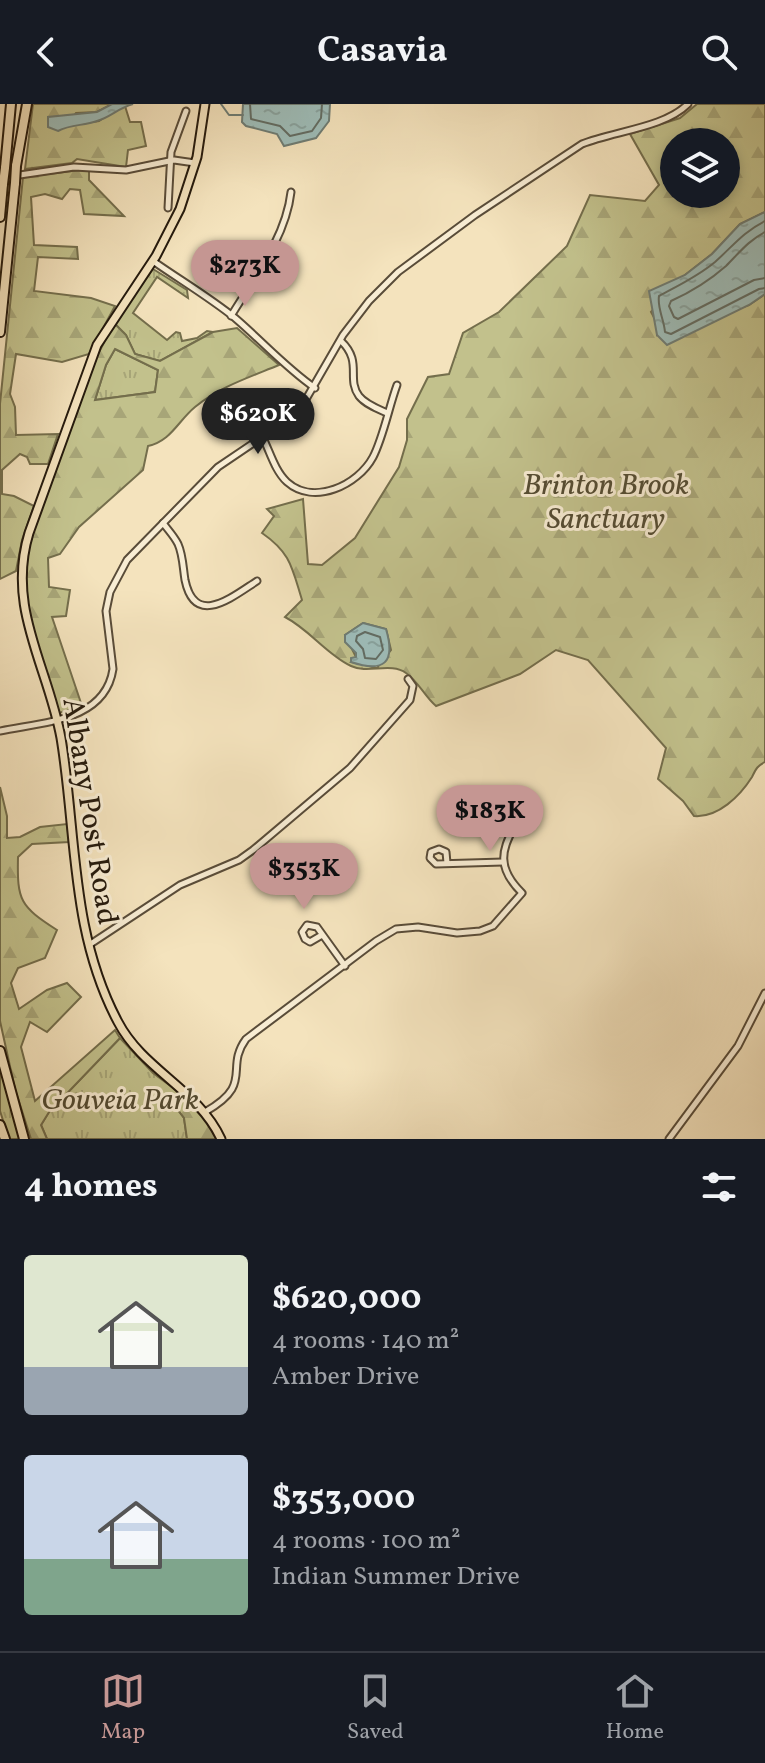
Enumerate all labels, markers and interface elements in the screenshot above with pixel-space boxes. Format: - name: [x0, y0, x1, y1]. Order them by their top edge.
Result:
- text: Casavia: [317, 27, 448, 77]
- icon: back: [24, 30, 68, 74]
- icon: search: [697, 30, 741, 74]
- map controls: [660, 128, 740, 208]
- button: layers: [660, 128, 740, 208]
- pin: $273K: [189, 240, 301, 308]
- text: $273K: [209, 248, 281, 284]
- pin: $620K: [202, 388, 314, 456]
- text: $620K: [219, 396, 297, 432]
- park label: Brinton Brook Sanctuary: [523, 465, 689, 541]
- street label: Albany Post Road: [50, 695, 128, 928]
- pin: $183K: [434, 785, 546, 853]
- text: $183K: [454, 793, 526, 829]
- pin: $353K: [248, 843, 360, 911]
- text: $353K: [268, 851, 340, 887]
- park label: Gouveia Park: [41, 1080, 199, 1122]
- text: 4 homes: [24, 1164, 158, 1211]
- icon: filters: [697, 1165, 741, 1209]
- text: $620,000: [272, 1276, 421, 1323]
- icon: home: [88, 1287, 184, 1383]
- text: 4 rooms · 140 m²: [272, 1323, 459, 1359]
- text: Amber Drive: [272, 1359, 419, 1395]
- text: $353,000: [272, 1476, 415, 1523]
- icon: home: [88, 1487, 184, 1583]
- text: 4 rooms · 100 m²: [272, 1523, 461, 1559]
- text: Indian Summer Drive: [272, 1559, 520, 1595]
- tab: Map: [101, 1669, 145, 1748]
- tab: Saved: [347, 1669, 404, 1748]
- tab: Home: [606, 1669, 664, 1748]

